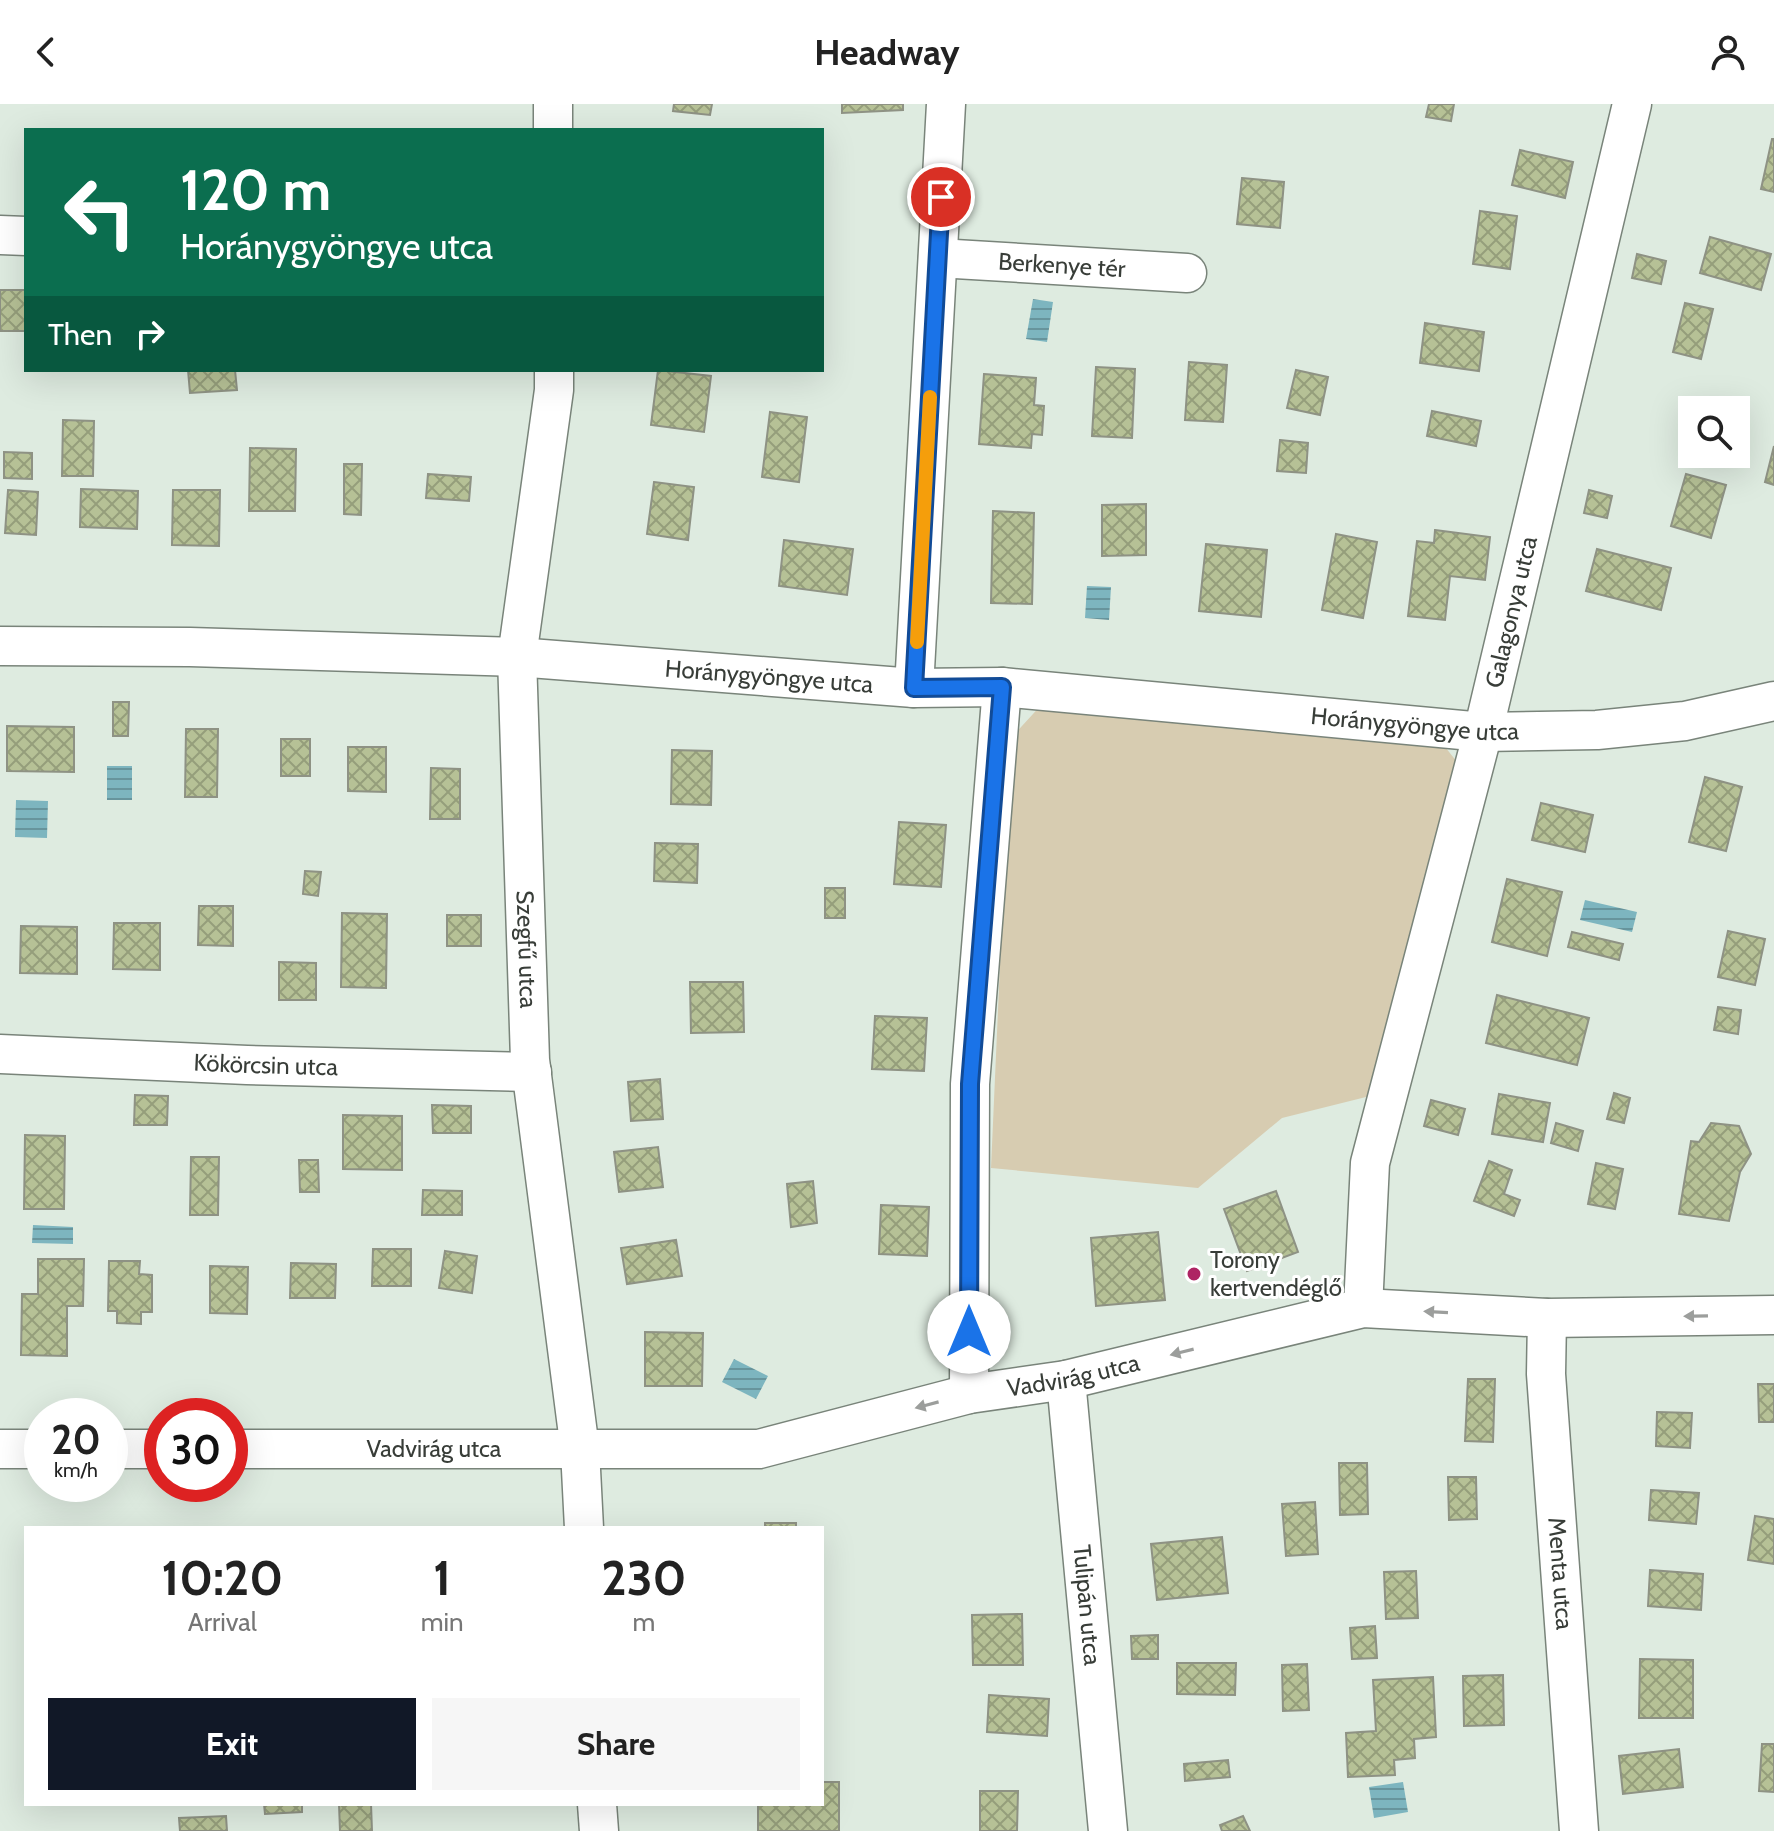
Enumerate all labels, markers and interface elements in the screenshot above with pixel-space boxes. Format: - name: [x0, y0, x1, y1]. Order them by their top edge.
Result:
- icon: back: [24, 30, 68, 74]
- text: Headway: [814, 30, 960, 74]
- icon: person: [1706, 30, 1750, 74]
- text: 120 m: [180, 156, 331, 224]
- icon: left: [48, 160, 152, 264]
- pin: [907, 163, 975, 231]
- icon: arrive: [919, 175, 963, 219]
- text: Horánygyöngye utca: [180, 224, 493, 268]
- street label: Berkenye tér: [997, 247, 1127, 283]
- icon: right: [128, 312, 172, 356]
- text: Then: [48, 316, 112, 353]
- map controls: [1678, 396, 1750, 468]
- button: search: [1678, 396, 1750, 468]
- street label: Galagonya utca: [1479, 533, 1543, 691]
- street label: Horánygyöngye utca: [664, 654, 875, 699]
- street label: Horánygyöngye utca: [1310, 701, 1520, 746]
- street label: Szegfű utca: [511, 890, 543, 1009]
- street label: Kökörcsin utca: [193, 1048, 339, 1081]
- place label: Torony kertvendéglő: [1210, 1245, 1342, 1302]
- marker: Torony kertvendéglő: [1185, 1265, 1203, 1283]
- position arrow: [927, 1290, 1011, 1374]
- one-way arrow: [1423, 1305, 1448, 1318]
- one-way arrow: [1683, 1310, 1708, 1322]
- one-way arrow: [1169, 1346, 1194, 1359]
- street label: Vadvirág utca: [1005, 1348, 1143, 1402]
- speed limit sign: 30: [144, 1398, 248, 1502]
- one-way arrow: [915, 1400, 940, 1412]
- text: 20: [51, 1415, 101, 1464]
- street label: Vadvirág utca: [367, 1434, 502, 1463]
- text: km/h: [54, 1458, 98, 1482]
- street label: Menta utca: [1542, 1516, 1579, 1631]
- street label: Tulipán utca: [1067, 1543, 1108, 1667]
- text: 10:20: [162, 1549, 283, 1607]
- text: 1: [433, 1549, 451, 1607]
- text: 230: [601, 1549, 686, 1607]
- text: Arrival: [188, 1606, 257, 1638]
- text: min: [421, 1606, 464, 1638]
- text: m: [632, 1606, 655, 1638]
- button: Exit: [48, 1698, 416, 1790]
- button: Share: [432, 1698, 800, 1790]

